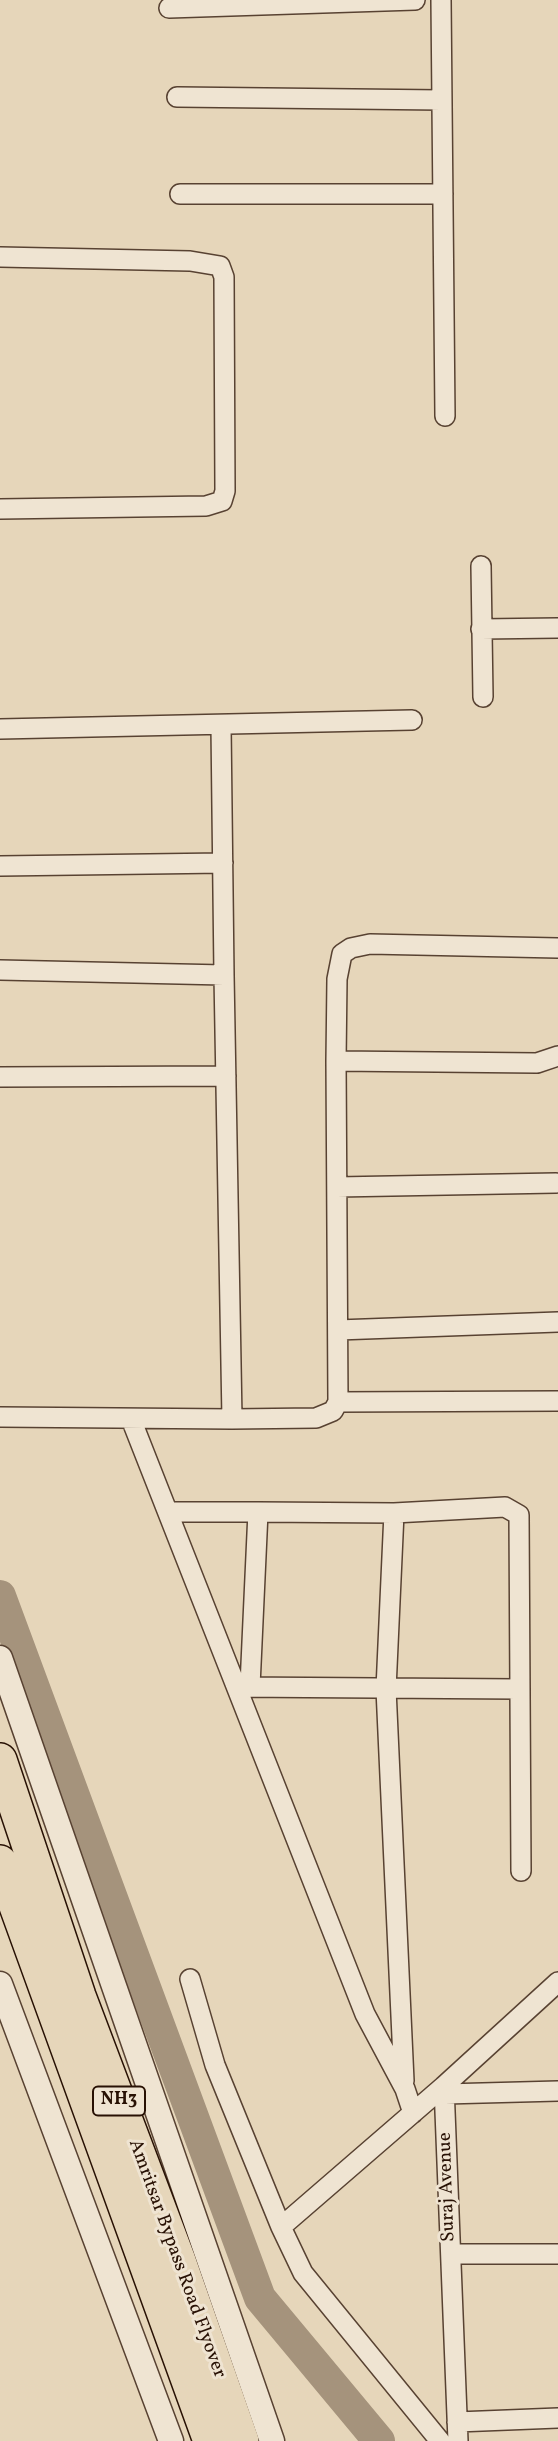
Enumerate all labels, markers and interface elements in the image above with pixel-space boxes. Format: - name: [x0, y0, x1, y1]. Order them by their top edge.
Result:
- road number: NH3: [93, 2087, 145, 2116]
- street label: Suraj Avenue: [435, 2132, 461, 2242]
- street label: Amritsar Bypass Road Flyover: [122, 2137, 230, 2381]

